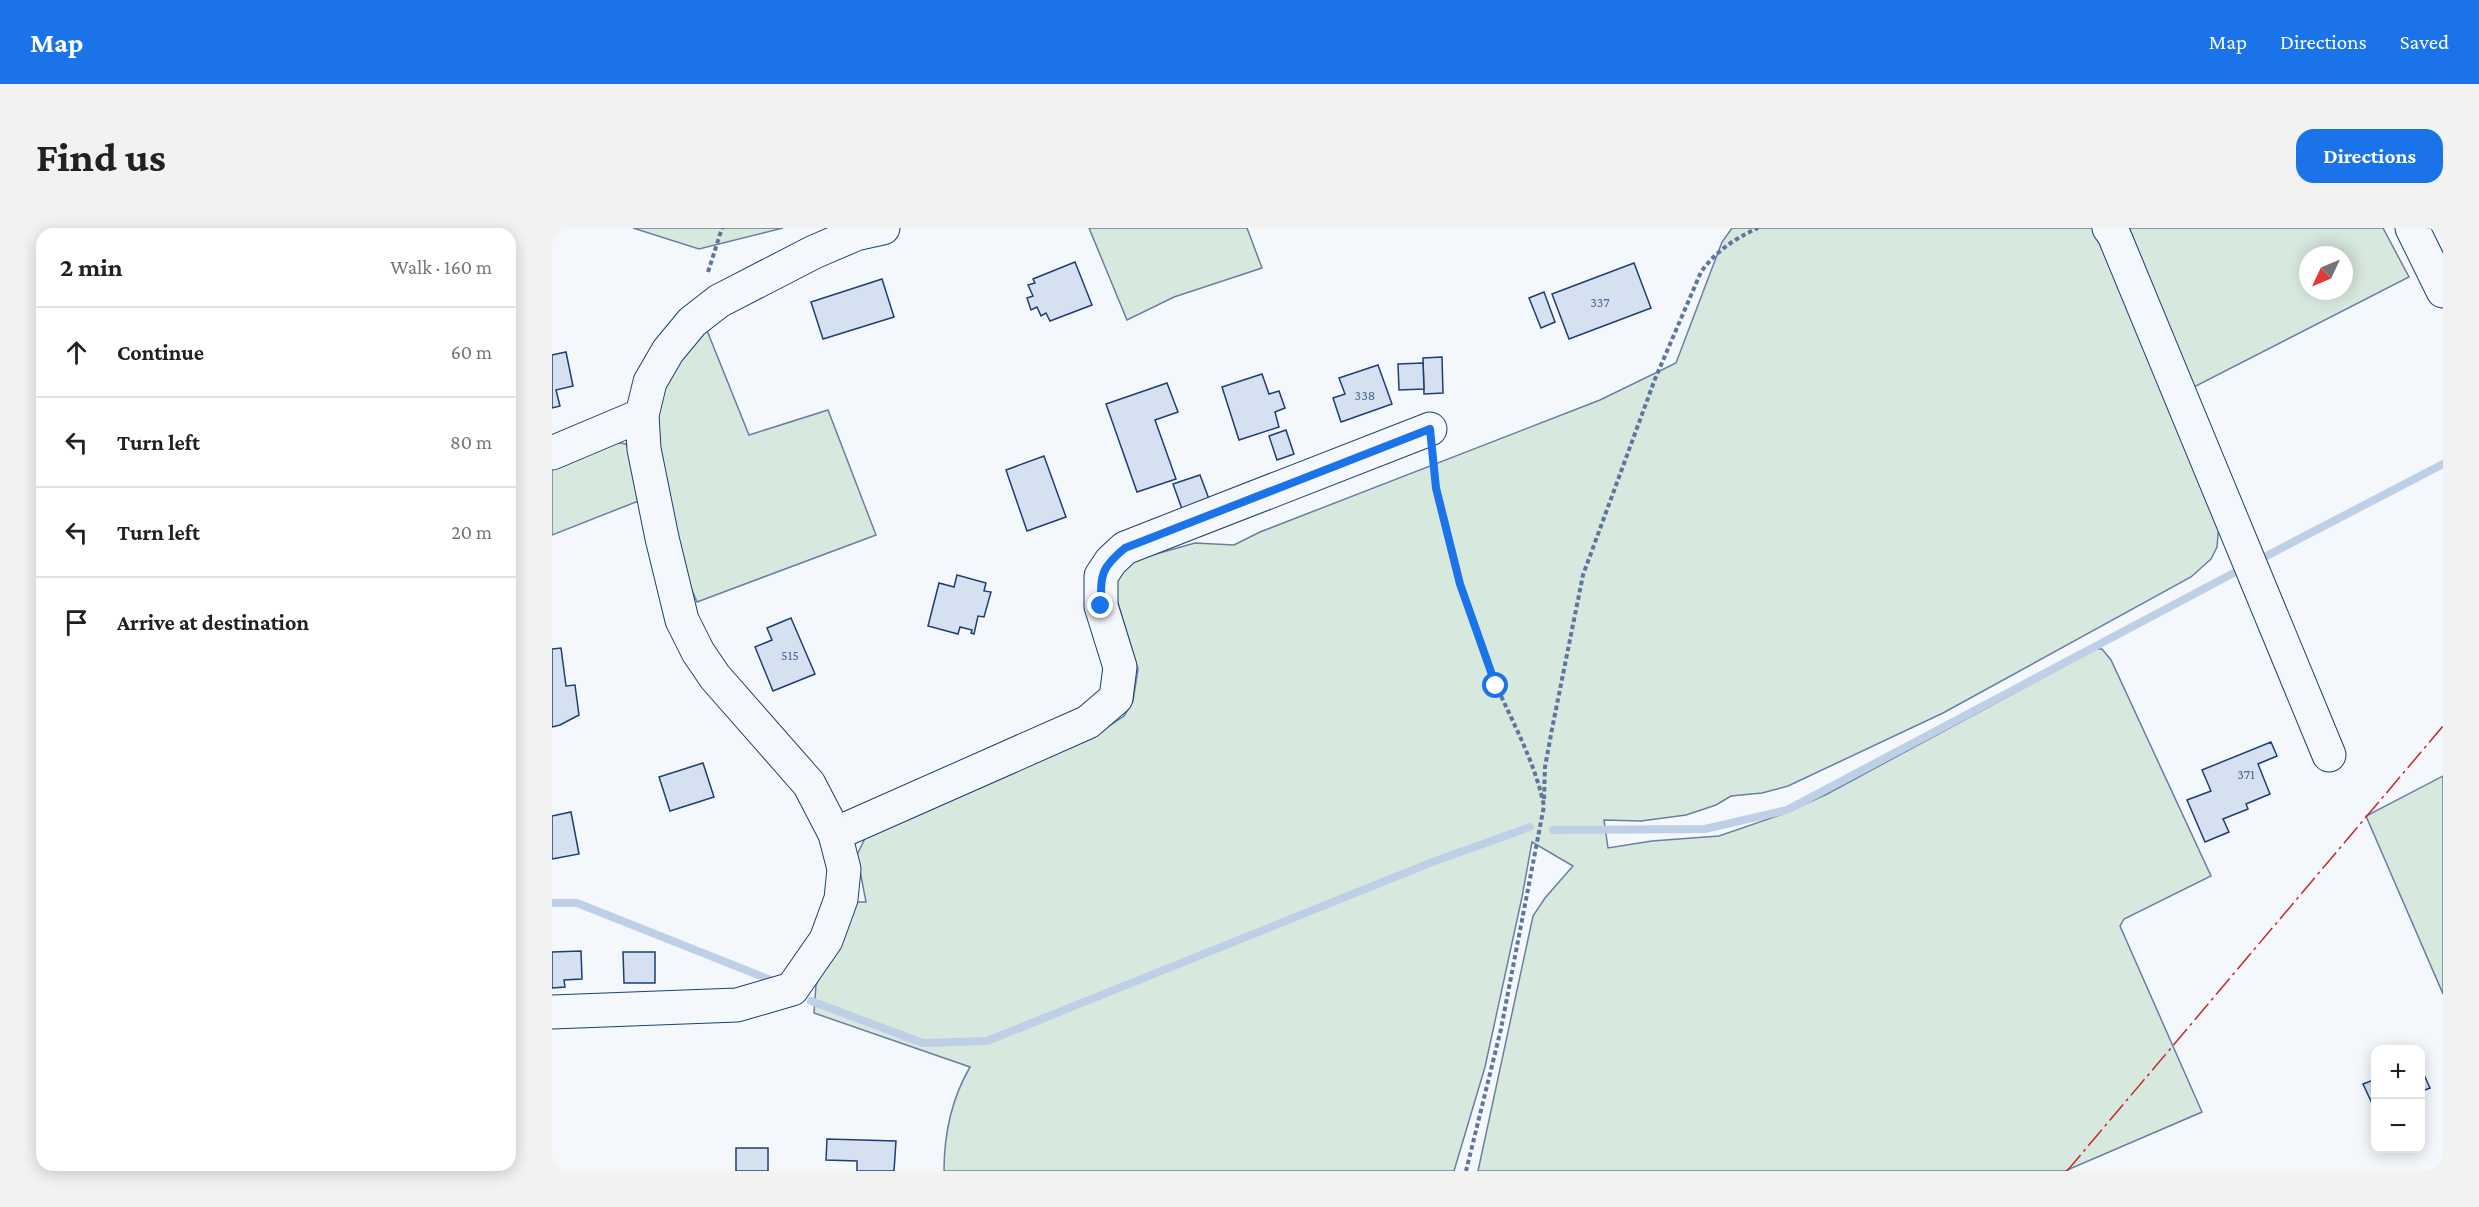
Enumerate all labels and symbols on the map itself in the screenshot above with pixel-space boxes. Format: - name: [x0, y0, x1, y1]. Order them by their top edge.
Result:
- north arrow: [2299, 246, 2353, 300]
- house number: 337: [1590, 294, 1610, 310]
- house number: 338: [1355, 387, 1375, 403]
- route end: [1087, 592, 1113, 618]
- house number: 515: [781, 647, 799, 663]
- route start: [1482, 672, 1508, 698]
- house number: 371: [2237, 766, 2255, 782]

